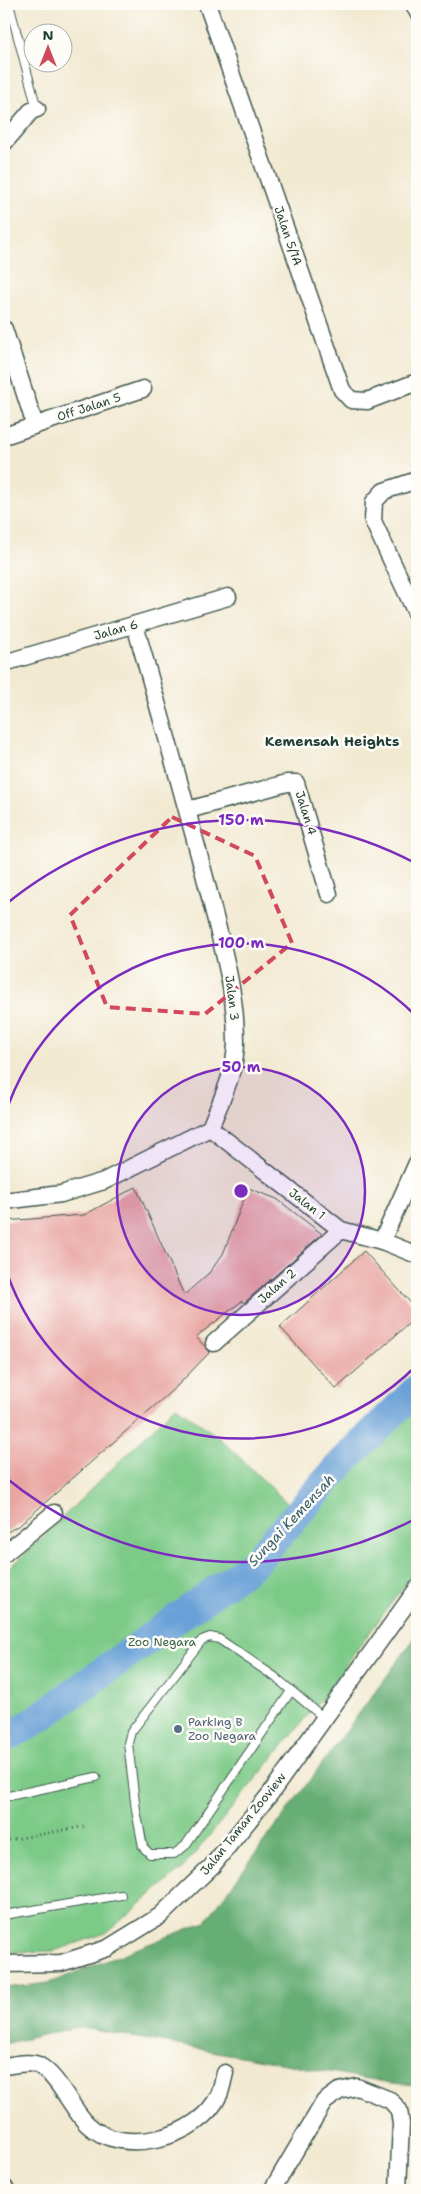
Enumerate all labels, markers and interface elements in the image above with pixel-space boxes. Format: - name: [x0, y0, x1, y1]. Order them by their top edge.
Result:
- north arrow: [22, 22, 72, 72]
- text: N: [42, 26, 54, 44]
- street label: Jalan 5/1A: [270, 204, 306, 268]
- street label: Off Jalan 5: [55, 389, 123, 425]
- street label: Jalan 6: [92, 616, 140, 644]
- district label: Kemensah Heights: [265, 732, 399, 750]
- street label: Jalan 4: [292, 789, 320, 837]
- text: 150 m: [218, 810, 264, 830]
- text: 100 m: [218, 933, 264, 953]
- street label: Jalan 3: [221, 974, 243, 1022]
- text: 50 m: [222, 1057, 261, 1077]
- centre of rings: [232, 1182, 250, 1200]
- street label: Jalan 1: [286, 1185, 328, 1223]
- street label: Jalan 2: [255, 1265, 299, 1307]
- water label: Sungai Kemensah: [244, 1470, 338, 1570]
- park label: Zoo Negara: [128, 1634, 197, 1650]
- place label: Parking B Zoo Negara: [188, 1714, 257, 1744]
- marker: Parking B Zoo Negara: [172, 1723, 184, 1735]
- street label: Jalan Taman Zooview: [197, 1769, 290, 1879]

